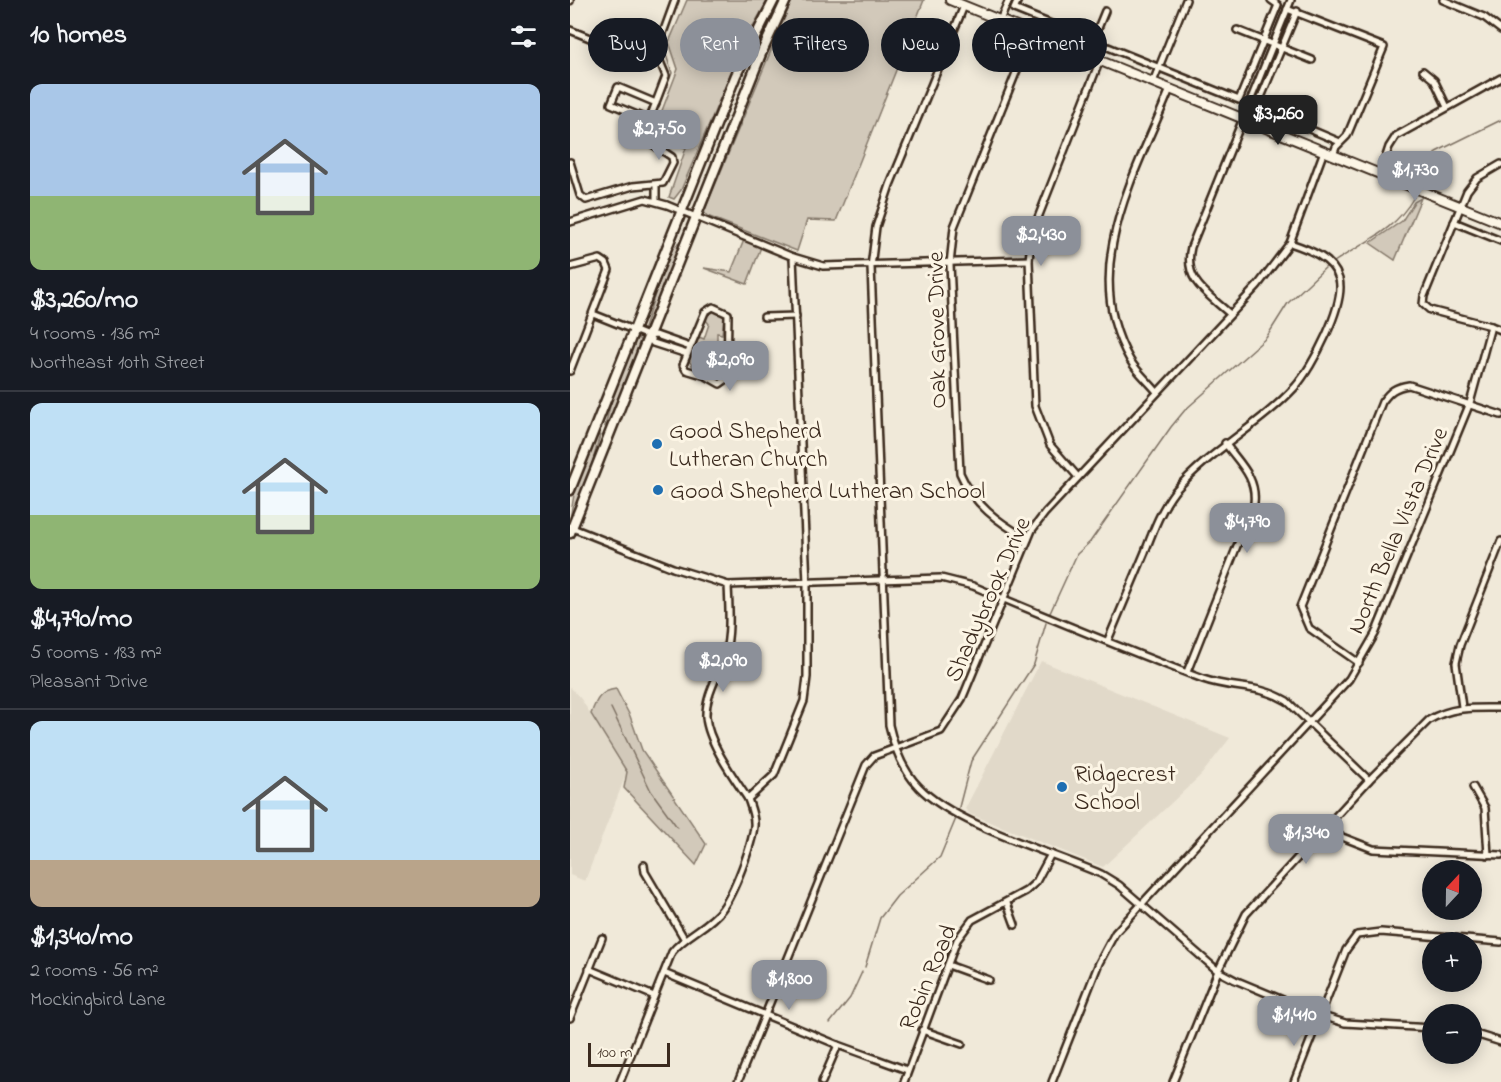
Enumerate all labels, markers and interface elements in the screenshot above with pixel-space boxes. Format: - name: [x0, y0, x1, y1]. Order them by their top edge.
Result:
- text: 10 homes: [30, 17, 127, 55]
- chip: Buy: [588, 18, 668, 72]
- chip: Rent: [680, 18, 760, 72]
- chip: Filters: [772, 18, 869, 72]
- chip: New: [881, 18, 960, 72]
- chip: Apartment: [972, 18, 1107, 72]
- icon: filters: [507, 20, 540, 53]
- pin: $3,260: [1229, 95, 1327, 146]
- text: $3,260: [1252, 100, 1304, 129]
- pin: $2,750: [610, 110, 708, 161]
- text: $2,750: [632, 115, 686, 144]
- icon: home: [231, 123, 339, 231]
- pin: $1,730: [1366, 151, 1464, 202]
- text: $1,730: [1391, 156, 1439, 185]
- pin: $2,430: [992, 216, 1090, 267]
- text: $2,430: [1016, 221, 1066, 250]
- street label: Oak Grove Drive: [920, 251, 957, 409]
- text: $3,260/mo: [30, 282, 138, 320]
- text: 4 rooms · 136 m²: [30, 320, 160, 349]
- pin: $2,090: [681, 341, 779, 392]
- text: $2,090: [706, 346, 754, 375]
- text: Northeast 10th Street: [30, 349, 205, 378]
- place label: Good Shepherd Lutheran Church: [669, 415, 828, 478]
- street label: North Bella Vista Drive: [1340, 422, 1459, 640]
- marker: Good Shepherd Lutheran Church: [650, 437, 664, 451]
- icon: home: [231, 442, 339, 550]
- place label: Good Shepherd Lutheran School: [670, 475, 985, 510]
- marker: Good Shepherd Lutheran School: [651, 483, 665, 497]
- pin: $4,790: [1198, 503, 1296, 554]
- text: $4,790: [1224, 508, 1270, 537]
- street label: Shadybrook Drive: [937, 512, 1042, 689]
- text: $4,790/mo: [30, 601, 132, 639]
- text: 5 rooms · 183 m²: [30, 639, 162, 668]
- pin: $2,090: [674, 642, 772, 693]
- text: $2,090: [699, 647, 747, 676]
- text: Pleasant Drive: [30, 668, 148, 697]
- place label: Ridgecrest School: [1074, 758, 1176, 821]
- icon: home: [231, 760, 339, 868]
- marker: Ridgecrest School: [1055, 780, 1069, 794]
- pin: $1,340: [1257, 814, 1355, 865]
- text: $1,340: [1282, 819, 1330, 848]
- north arrow: [1422, 860, 1482, 920]
- map controls: [1422, 860, 1482, 1064]
- text: $1,340/mo: [30, 919, 133, 957]
- street label: Robin Road: [891, 919, 968, 1036]
- button: +: [1422, 932, 1482, 992]
- text: 2 rooms · 56 m²: [30, 957, 159, 986]
- pin: $1,800: [740, 960, 838, 1011]
- text: $1,800: [766, 965, 812, 994]
- text: Mockingbird Lane: [30, 986, 165, 1015]
- pin: $1,410: [1245, 996, 1343, 1047]
- text: $1,410: [1271, 1001, 1317, 1030]
- button: −: [1422, 1004, 1482, 1064]
- scale bar: [588, 1040, 670, 1068]
- text: 100 m: [597, 1041, 632, 1065]

